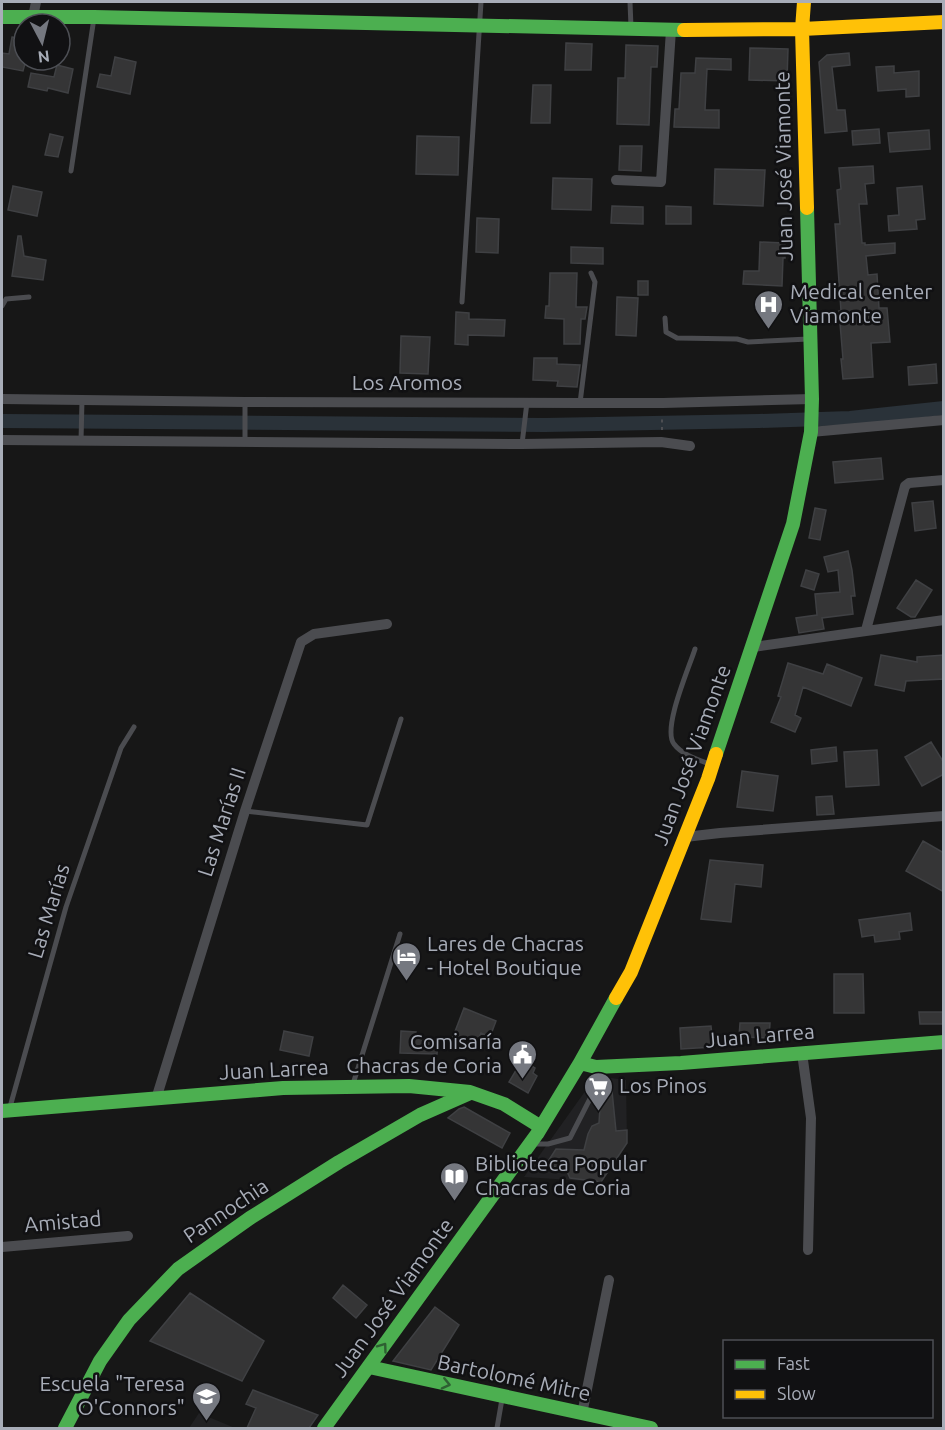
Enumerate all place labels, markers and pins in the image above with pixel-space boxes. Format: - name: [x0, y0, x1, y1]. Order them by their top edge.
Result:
- place label: Medical Center Viamonte: [790, 279, 932, 327]
- hospital icon: Medical Center Viamonte: [753, 288, 785, 330]
- place label: Lares de Chacras - Hotel Boutique: [427, 931, 584, 979]
- hotel icon: Lares de Chacras - Hotel Boutique: [390, 940, 422, 982]
- place label: Comisaría Chacras de Coria: [346, 1029, 502, 1077]
- public building icon: Comisaría Chacras de Coria: [507, 1038, 539, 1080]
- supermarket icon: Los Pinos: [582, 1070, 614, 1112]
- place label: Los Pinos: [619, 1073, 707, 1097]
- place label: Biblioteca Popular Chacras de Coria: [475, 1151, 647, 1199]
- library icon: Biblioteca Popular Chacras de Coria: [438, 1160, 470, 1202]
- place label: Escuela "Teresa O'Connors": [40, 1371, 185, 1419]
- school or university icon: Escuela "Teresa O'Connors": [190, 1380, 222, 1422]

